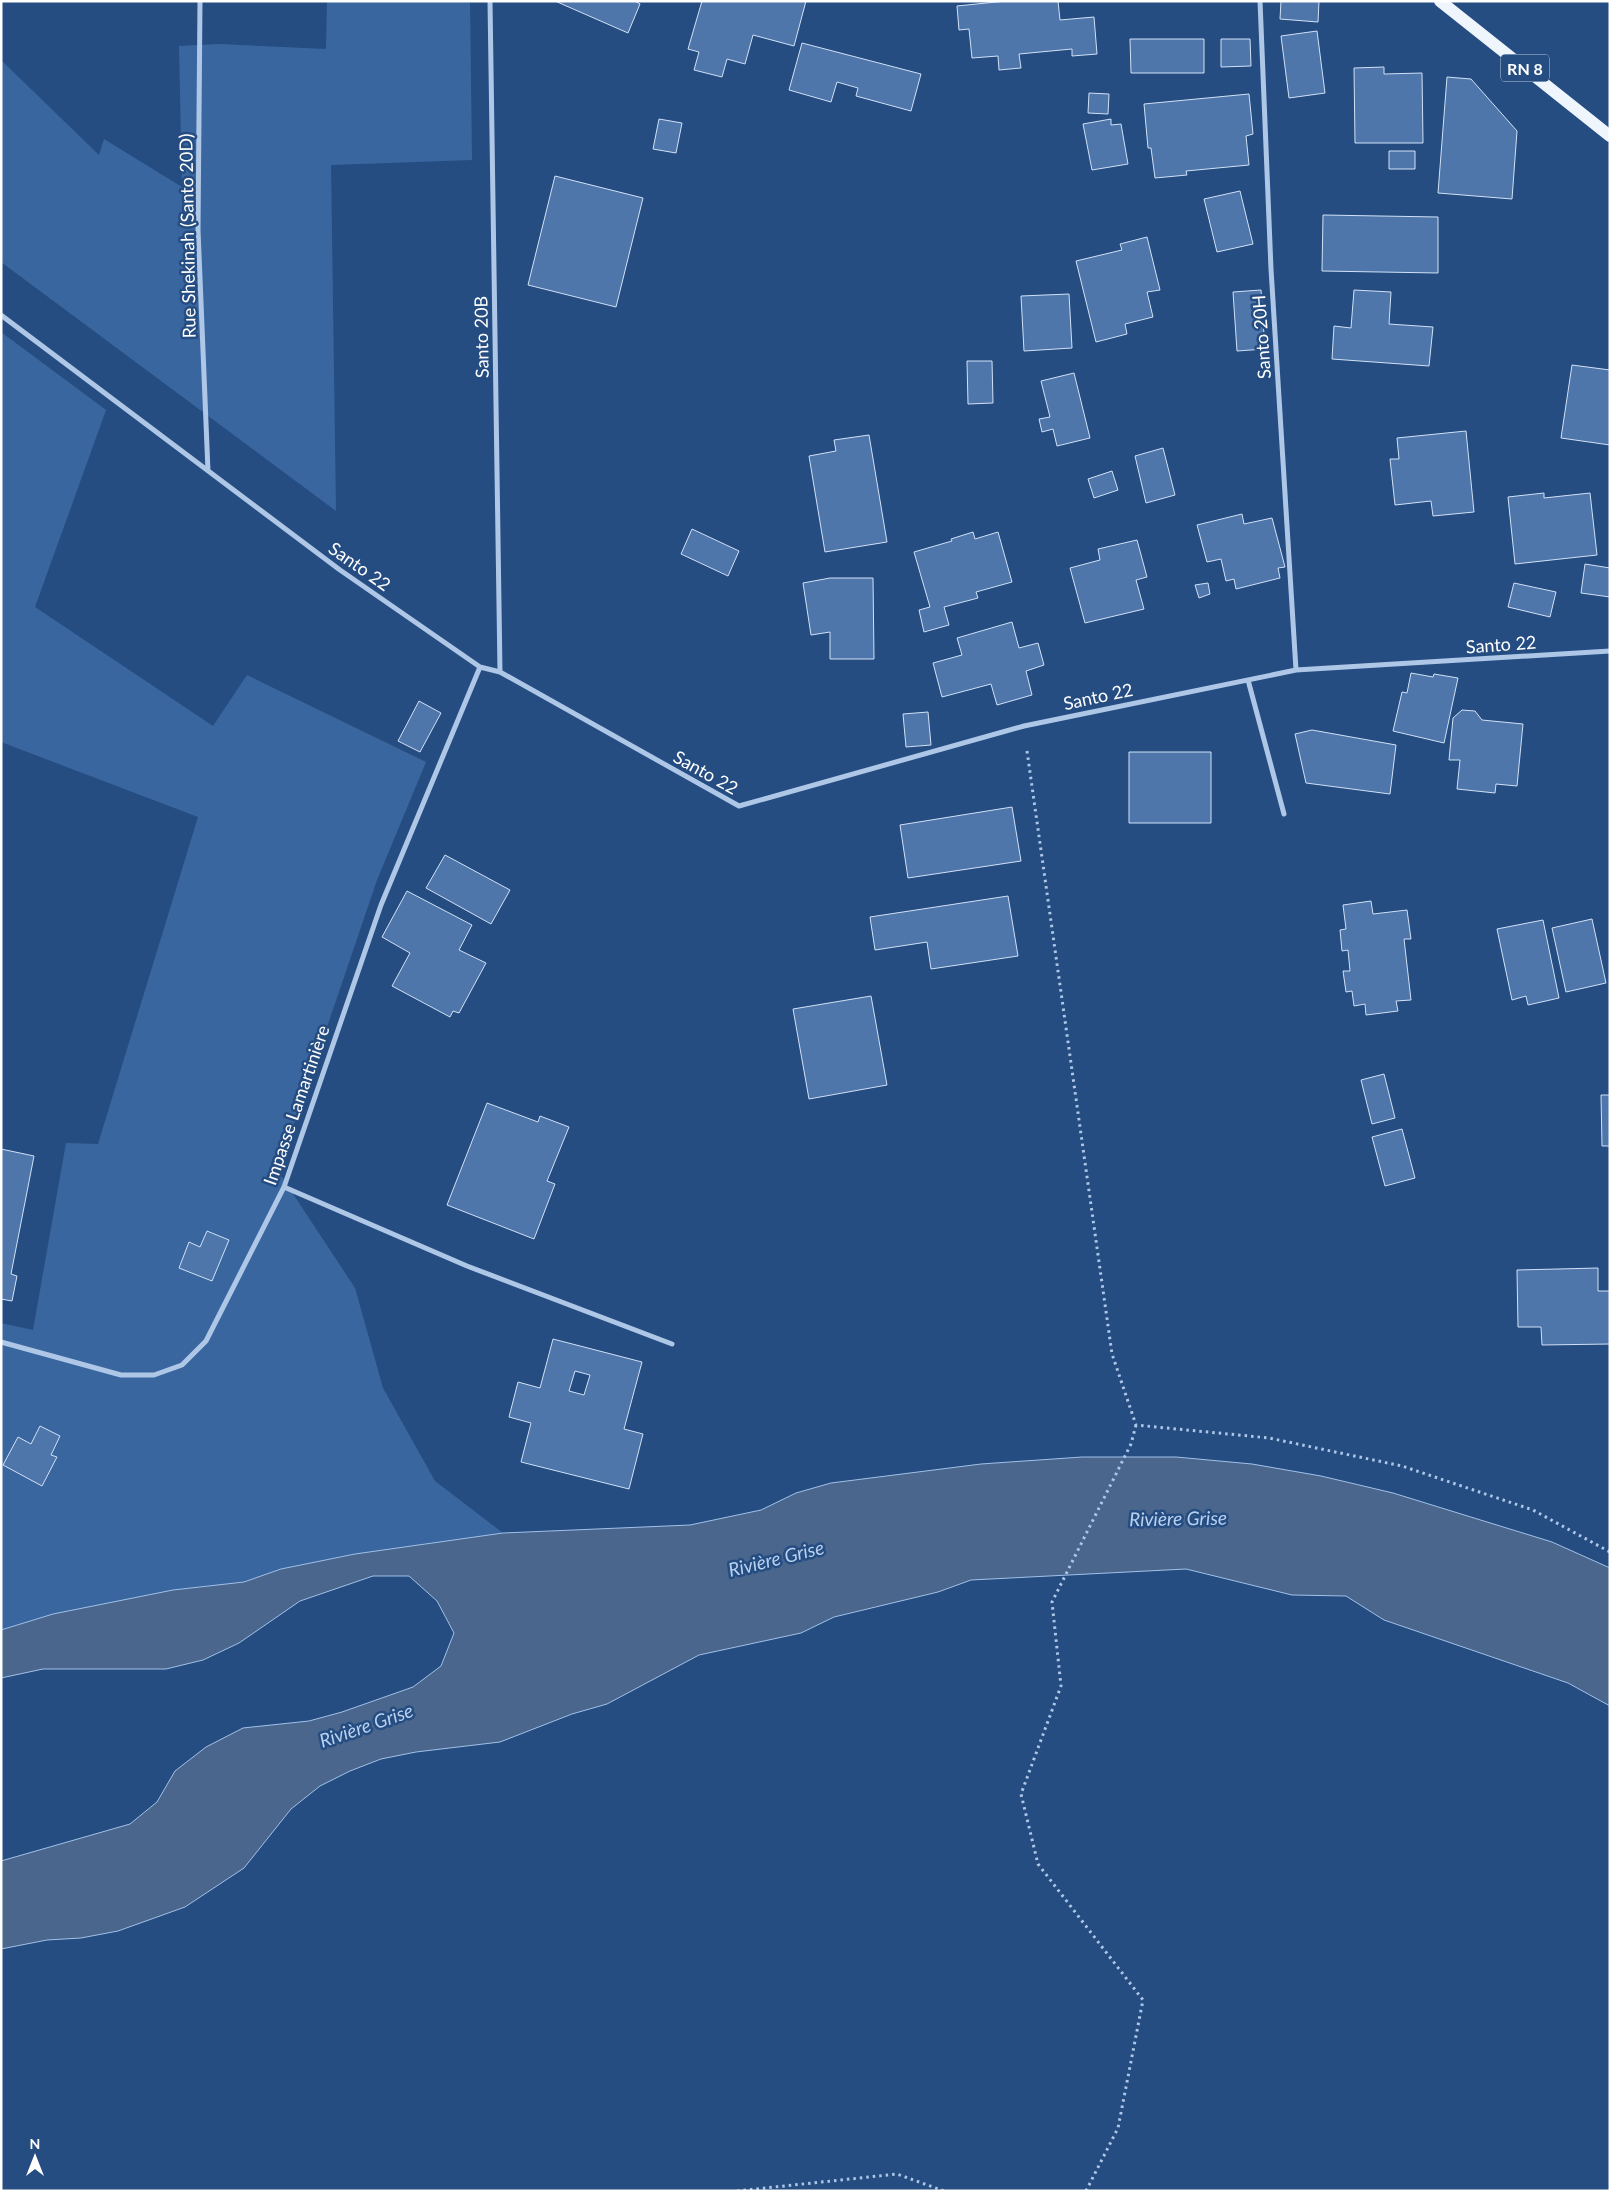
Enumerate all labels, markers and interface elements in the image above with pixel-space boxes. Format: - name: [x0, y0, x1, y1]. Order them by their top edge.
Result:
- road number: RN 8: [1501, 54, 1549, 82]
- street label: Rue Shekinah (Santo 20D): [174, 133, 200, 339]
- street label: Santo 20H: [1247, 294, 1275, 380]
- street label: Santo 20B: [469, 296, 493, 378]
- street label: Santo 22: [325, 537, 395, 595]
- street label: Santo 22: [1465, 631, 1537, 657]
- street label: Santo 22: [1061, 678, 1135, 714]
- street label: Santo 22: [670, 745, 742, 799]
- street label: Impasse Lamartinière: [258, 1022, 334, 1188]
- water label: Rivière Grise: [1129, 1506, 1227, 1530]
- water label: Rivière Grise: [726, 1535, 826, 1581]
- water label: Rivière Grise: [316, 1698, 416, 1752]
- north arrow: [10, 2132, 60, 2182]
- text: N: [30, 2135, 40, 2152]

